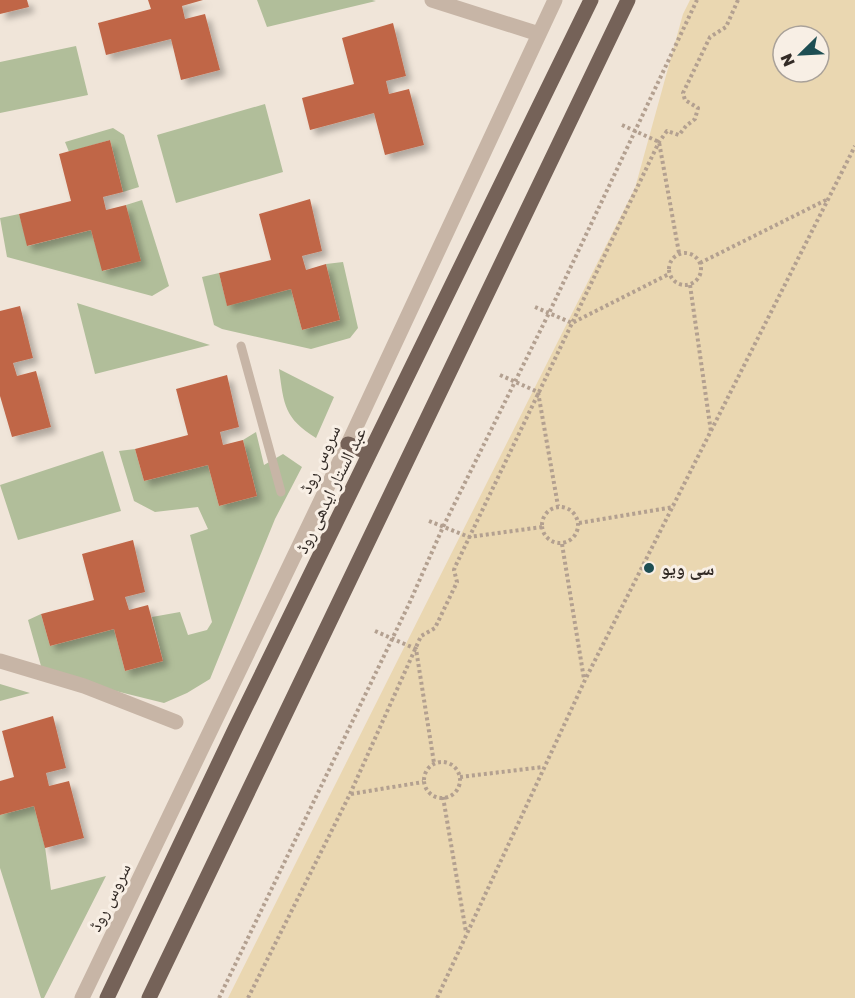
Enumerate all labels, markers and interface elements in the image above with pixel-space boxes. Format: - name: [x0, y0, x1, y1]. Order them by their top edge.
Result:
- north arrow: [771, 24, 831, 84]
- text: N: [776, 50, 799, 70]
- street label: سروس روڈ: [294, 421, 345, 497]
- street label: عبد الستار ایدھی روڈ: [290, 423, 371, 557]
- place label: سی ویو: [661, 557, 714, 580]
- marker: سی ویو: [642, 561, 656, 575]
- street label: سروس روڈ: [83, 859, 136, 935]

